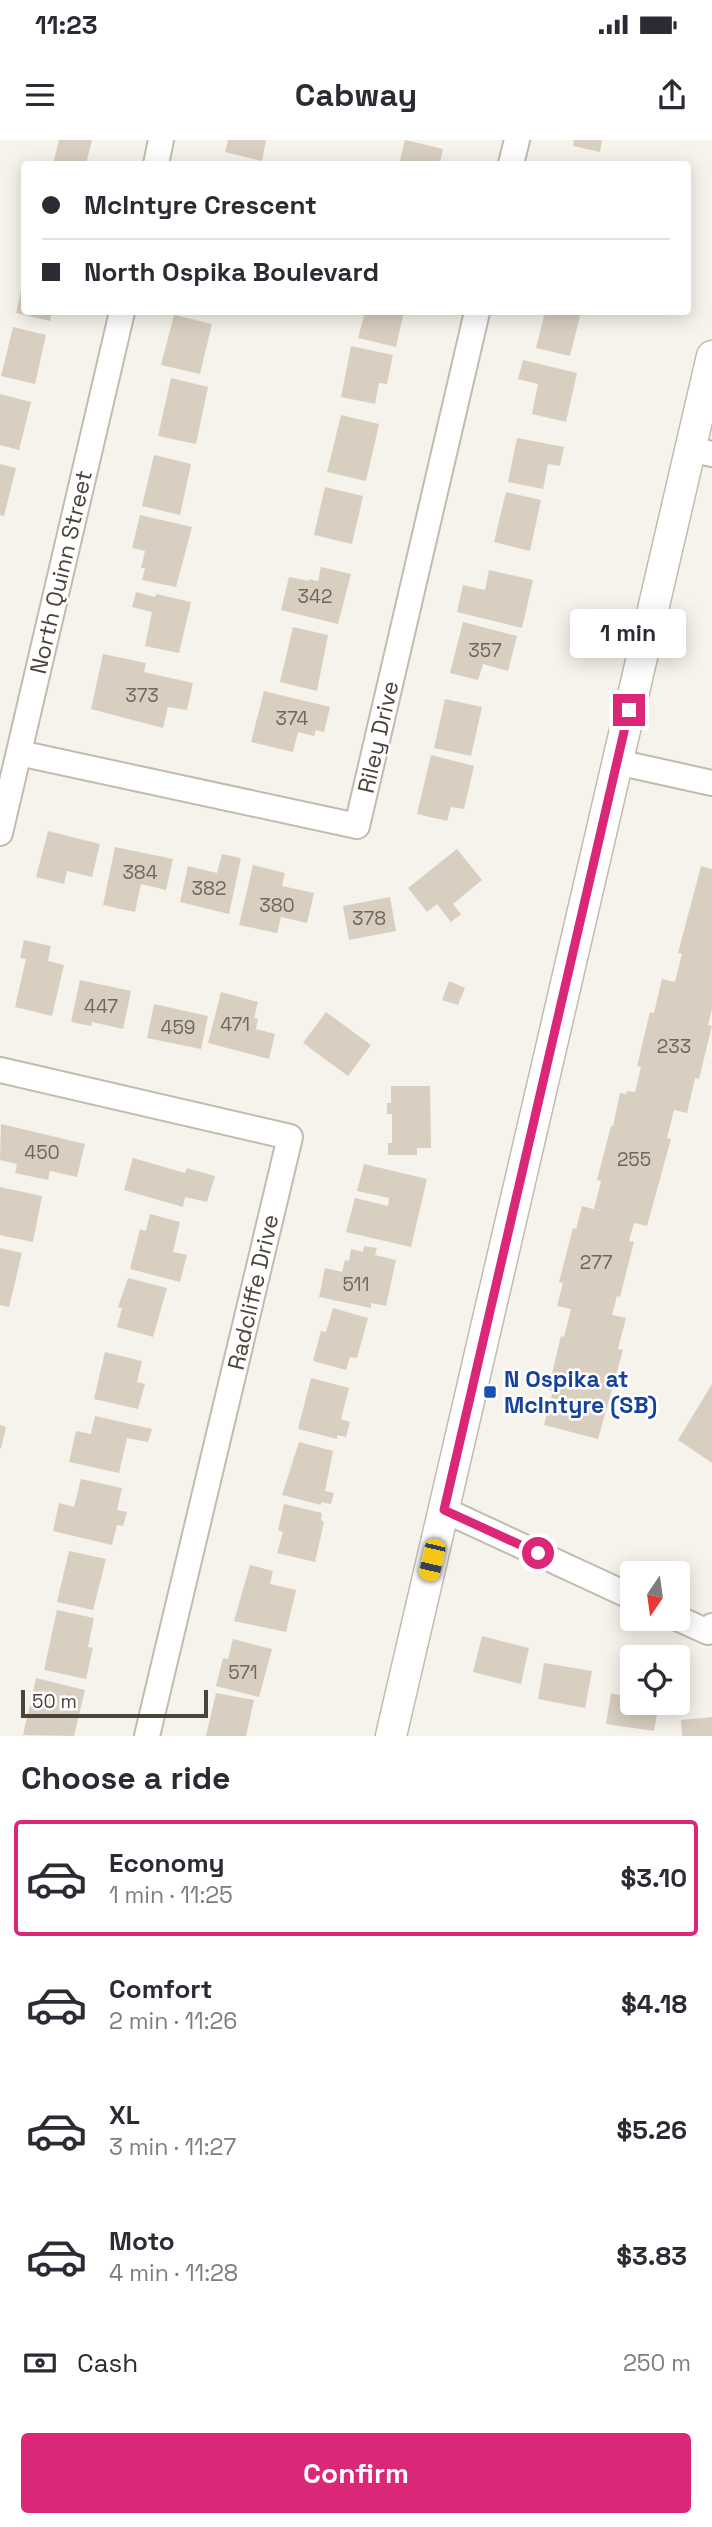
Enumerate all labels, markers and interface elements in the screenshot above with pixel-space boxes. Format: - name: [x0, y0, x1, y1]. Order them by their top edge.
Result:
- text: 11:23: [35, 8, 98, 42]
- text: Cabway: [295, 75, 417, 115]
- icon: menu: [21, 76, 59, 114]
- icon: share: [653, 76, 691, 114]
- text: McIntyre Crescent: [84, 188, 317, 222]
- text: North Ospika Boulevard: [84, 255, 379, 289]
- street label: North Quinn Street: [23, 467, 99, 677]
- house number: 342: [298, 584, 332, 609]
- callout: 1 min: [571, 608, 687, 658]
- text: 1 min: [600, 618, 656, 648]
- house number: 357: [468, 638, 502, 663]
- street label: Riley Drive: [351, 678, 405, 796]
- house number: 373: [125, 683, 159, 708]
- route end: [613, 694, 645, 726]
- house number: 374: [276, 706, 309, 731]
- house number: 384: [122, 860, 158, 885]
- house number: 382: [192, 876, 226, 901]
- house number: 380: [259, 893, 295, 918]
- house number: 378: [352, 906, 386, 931]
- house number: 447: [84, 994, 118, 1019]
- house number: 471: [220, 1012, 250, 1037]
- house number: 459: [161, 1015, 195, 1040]
- house number: 233: [657, 1034, 691, 1059]
- house number: 450: [24, 1140, 60, 1165]
- house number: 255: [617, 1147, 651, 1172]
- street label: Radcliffe Drive: [221, 1211, 285, 1373]
- house number: 277: [580, 1250, 613, 1275]
- house number: 511: [343, 1272, 370, 1297]
- place label: N Ospika at McIntyre (SB): [504, 1364, 657, 1420]
- marker: N Ospika at McIntyre (SB): [482, 1384, 498, 1400]
- car: [418, 1537, 447, 1583]
- route start: [522, 1537, 554, 1569]
- north arrow: [620, 1561, 690, 1631]
- map controls: [620, 1561, 690, 1715]
- button: locate: [620, 1645, 690, 1715]
- house number: 571: [228, 1660, 258, 1685]
- scale bar: [21, 1687, 208, 1719]
- text: 50 m: [32, 1689, 77, 1714]
- text: Choose a ride: [21, 1758, 231, 1798]
- text: Economy: [109, 1846, 225, 1880]
- icon: car: [25, 1847, 88, 1910]
- text: $3.10: [620, 1861, 687, 1895]
- text: 1 min · 11:25: [109, 1880, 233, 1910]
- text: Comfort: [109, 1972, 212, 2006]
- icon: car: [25, 1973, 88, 2036]
- text: $4.18: [621, 1987, 687, 2021]
- text: 2 min · 11:26: [109, 2006, 237, 2036]
- text: XL: [109, 2098, 140, 2132]
- icon: car: [25, 2099, 88, 2162]
- text: $5.26: [616, 2113, 687, 2147]
- text: 3 min · 11:27: [109, 2132, 236, 2162]
- text: Moto: [109, 2224, 175, 2258]
- icon: car: [25, 2225, 88, 2288]
- text: $3.83: [616, 2239, 687, 2273]
- text: 4 min · 11:28: [109, 2258, 238, 2288]
- icon: cash: [21, 2344, 59, 2382]
- text: Cash: [77, 2346, 138, 2380]
- text: 250 m: [623, 2348, 691, 2378]
- button: Confirm: [21, 2433, 691, 2513]

